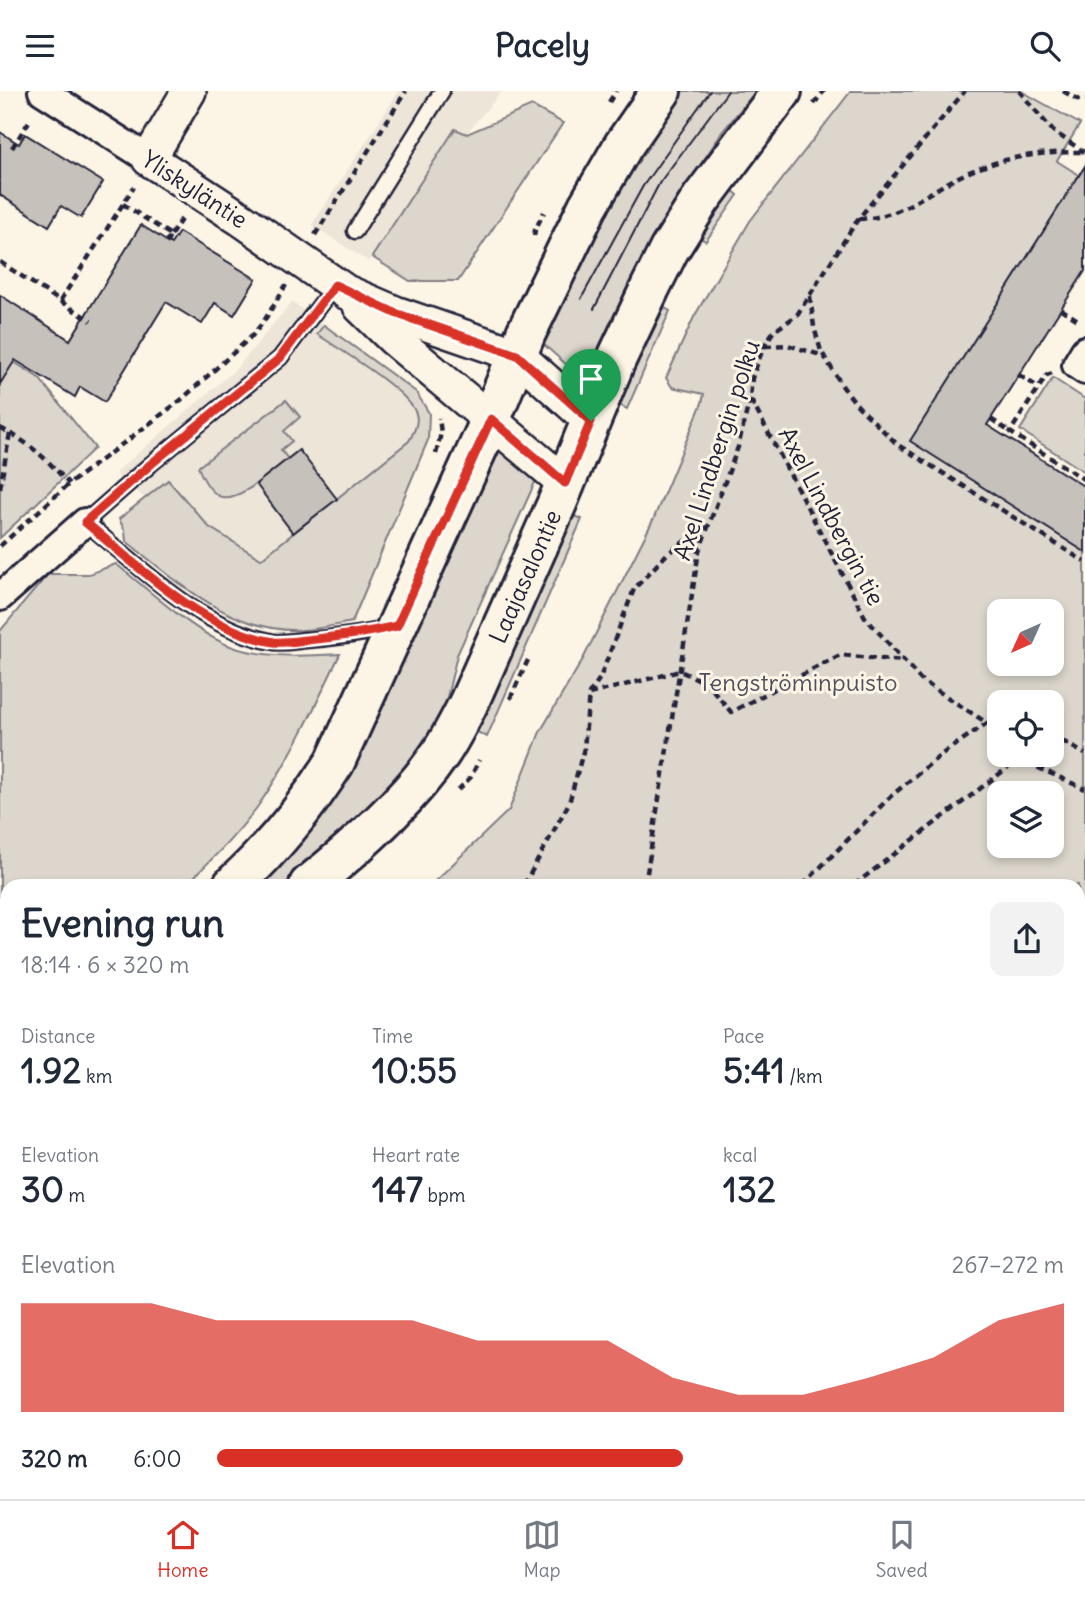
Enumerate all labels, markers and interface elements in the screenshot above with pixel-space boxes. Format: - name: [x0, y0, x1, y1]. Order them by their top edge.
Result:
- text: Pacely: [495, 25, 590, 66]
- icon: menu: [21, 27, 59, 65]
- icon: search: [1026, 27, 1064, 65]
- street label: Yliskyläntie: [137, 144, 253, 234]
- street label: Axel Lindbergin polku: [666, 336, 766, 564]
- pin: [561, 349, 621, 421]
- icon: arrive: [572, 360, 610, 398]
- street label: Axel Lindbergin tie: [772, 422, 892, 610]
- street label: Laajasalontie: [482, 505, 567, 648]
- north arrow: [987, 599, 1064, 675]
- map controls: [987, 599, 1064, 858]
- park label: Tengströminpuisto: [698, 667, 898, 697]
- button: locate: [987, 690, 1064, 767]
- button: layers: [987, 781, 1064, 858]
- text: Evening run: [21, 900, 224, 947]
- button: share: [990, 902, 1064, 976]
- text: 18:14 · 6 × 320 m: [21, 950, 189, 979]
- text: Distance: [21, 1024, 95, 1048]
- text: Time: [372, 1024, 413, 1048]
- text: Pace: [723, 1024, 764, 1048]
- text: 1.92: [21, 1048, 81, 1092]
- text: 10:55: [372, 1048, 457, 1092]
- text: 5:41: [723, 1048, 785, 1092]
- text: km: [81, 1064, 112, 1088]
- text: /km: [785, 1064, 823, 1088]
- text: Elevation: [21, 1143, 99, 1167]
- text: Heart rate: [372, 1143, 460, 1167]
- text: kcal: [723, 1143, 757, 1167]
- text: 30: [21, 1167, 64, 1211]
- text: 147: [372, 1167, 423, 1211]
- text: 132: [723, 1167, 776, 1211]
- text: m: [64, 1183, 85, 1207]
- text: bpm: [423, 1183, 465, 1207]
- text: Elevation: [21, 1250, 115, 1279]
- text: 267–272 m: [952, 1250, 1064, 1279]
- text: 320 m: [21, 1444, 87, 1473]
- text: 6:00: [133, 1444, 182, 1473]
- tab: Home: [157, 1516, 209, 1582]
- tab: Map: [523, 1516, 561, 1582]
- tab: Saved: [876, 1516, 928, 1582]

